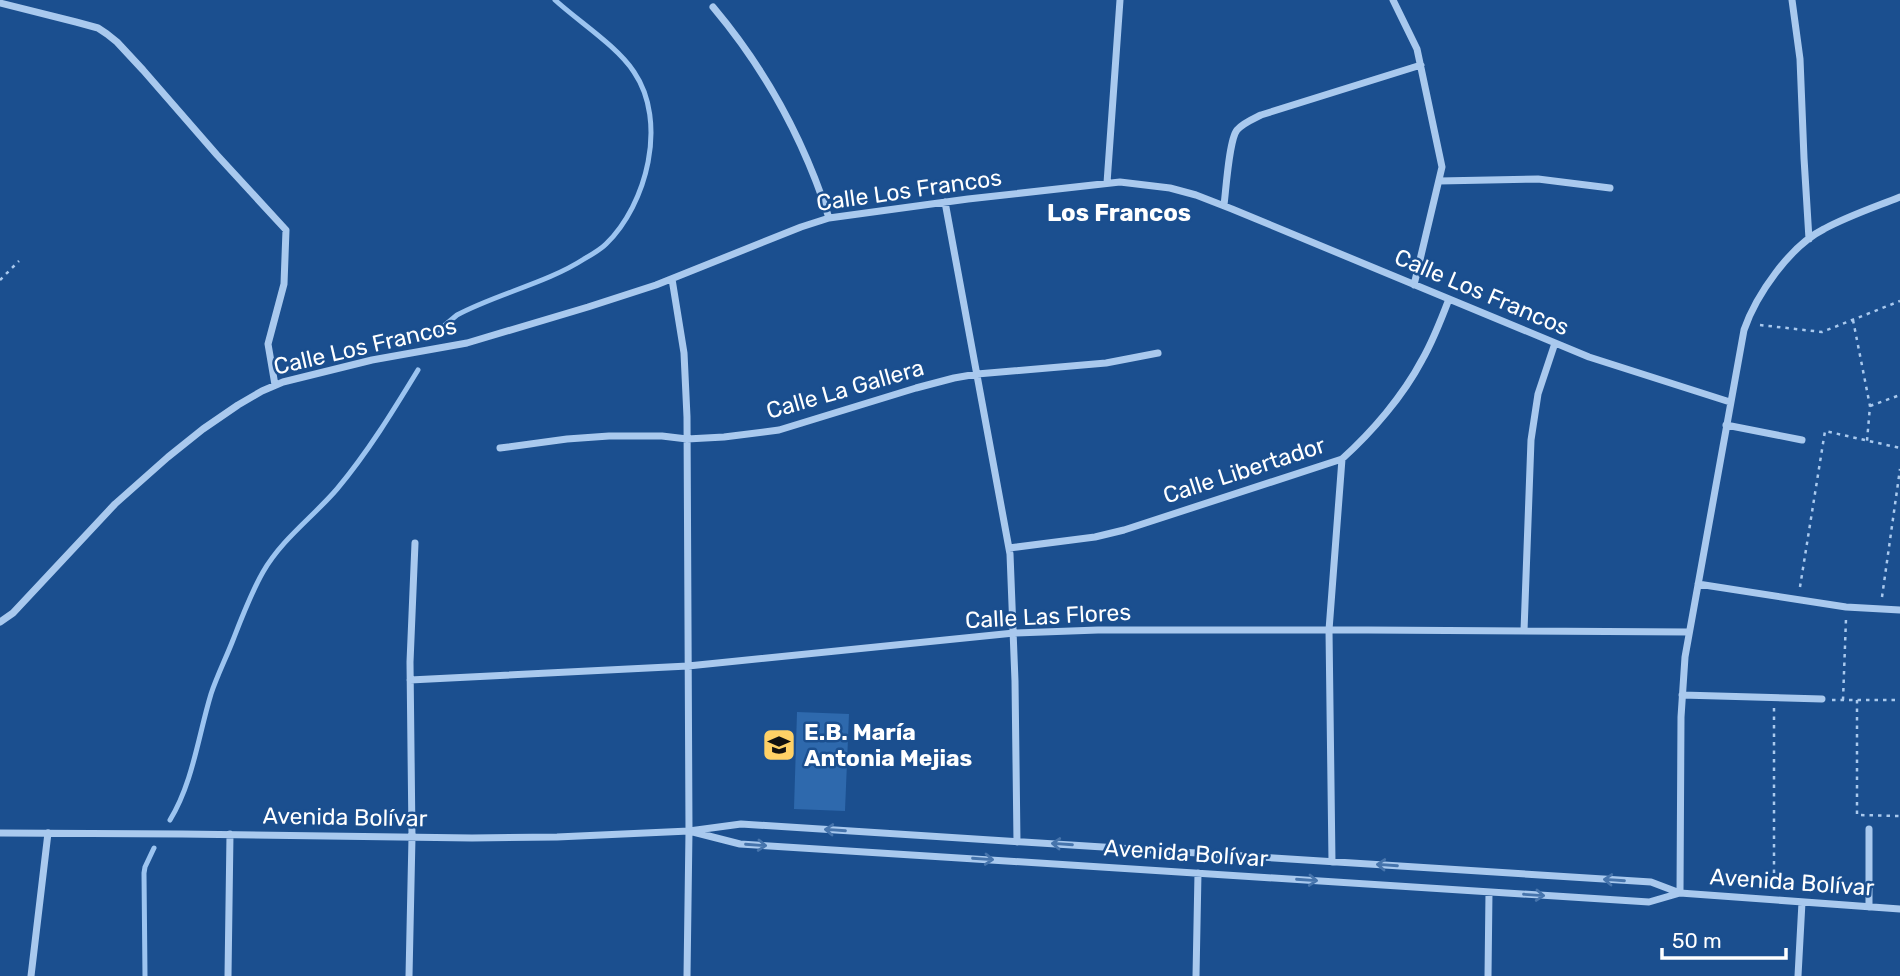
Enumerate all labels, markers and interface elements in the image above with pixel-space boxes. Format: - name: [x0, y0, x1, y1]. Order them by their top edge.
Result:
- street label: Calle Los Francos: [815, 163, 1003, 217]
- district label: Los Francos: [1047, 199, 1191, 227]
- street label: Calle Los Francos: [1391, 243, 1573, 341]
- street label: Calle Los Francos: [271, 311, 459, 381]
- street label: Calle La Gallera: [763, 353, 927, 425]
- street label: Calle Libertador: [1159, 431, 1329, 509]
- street label: Calle Las Flores: [964, 598, 1132, 634]
- place label: E.B. María Antonia Mejias: [804, 718, 973, 772]
- school or university icon: E.B. María Antonia Mejias: [760, 726, 798, 764]
- street label: Avenida Bolívar: [262, 802, 428, 832]
- one-way arrow: [824, 823, 847, 836]
- street label: Avenida Bolívar: [1103, 833, 1269, 873]
- one-way arrow: [744, 838, 767, 851]
- one-way arrow: [1051, 838, 1074, 851]
- one-way arrow: [971, 853, 993, 866]
- one-way arrow: [1376, 859, 1399, 872]
- street label: Avenida Bolívar: [1709, 862, 1875, 902]
- one-way arrow: [1603, 873, 1626, 886]
- one-way arrow: [1296, 874, 1318, 887]
- one-way arrow: [1523, 889, 1545, 902]
- scale bar: [1662, 916, 1786, 960]
- text: 50 m: [1672, 928, 1722, 953]

